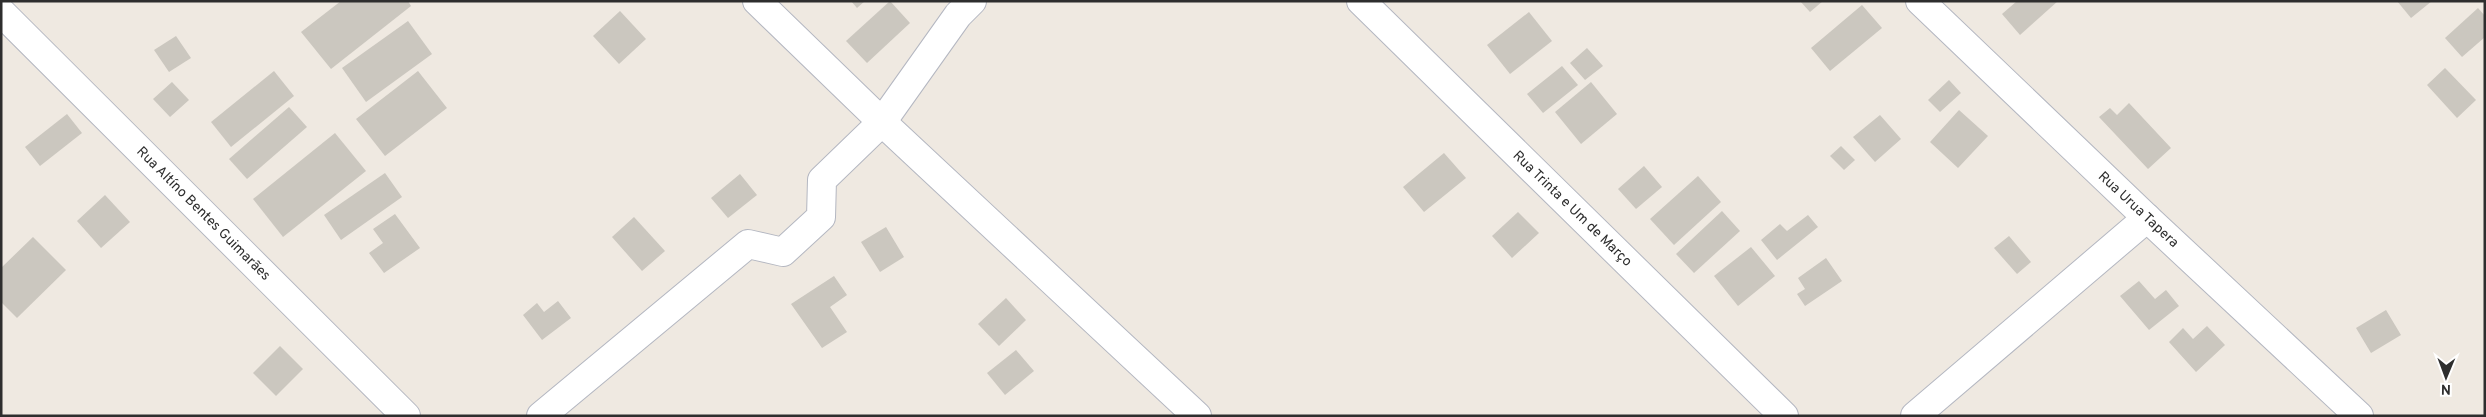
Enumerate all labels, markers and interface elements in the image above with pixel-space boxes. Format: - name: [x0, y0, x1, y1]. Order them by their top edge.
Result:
- street label: Rua Altíno Bentes Guimarães: [132, 143, 274, 285]
- street label: Rua Trinta e Um de Março: [1509, 148, 1635, 271]
- street label: Rua Urua Tapera: [2094, 168, 2182, 252]
- north arrow: [2421, 352, 2471, 402]
- text: N: [2441, 380, 2451, 397]

